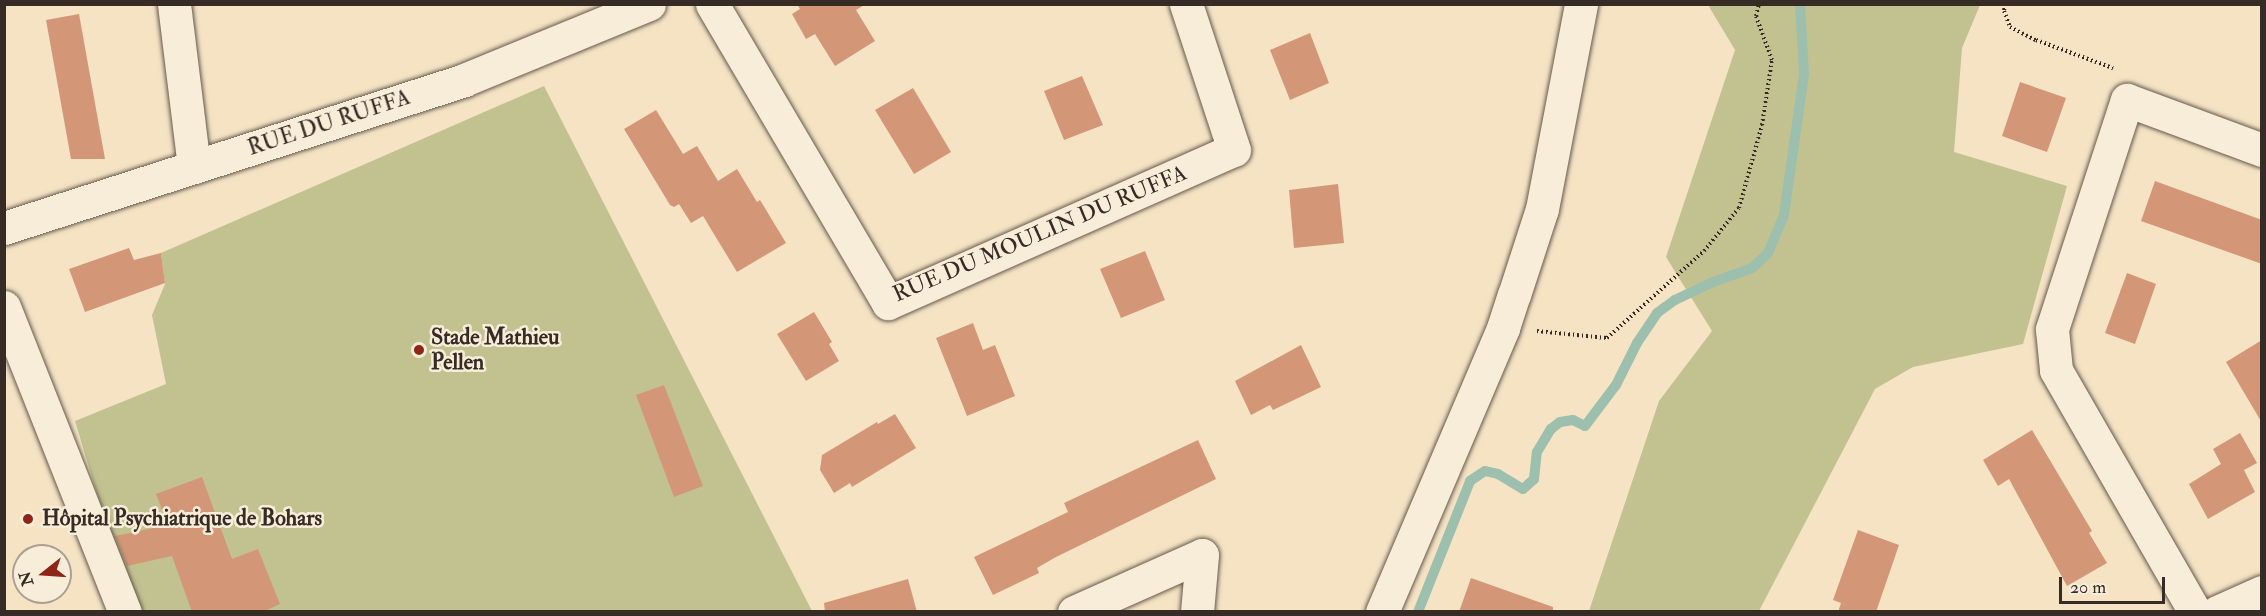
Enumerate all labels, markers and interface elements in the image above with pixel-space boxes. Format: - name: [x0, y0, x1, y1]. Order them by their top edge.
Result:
- street label: RUE DU RUFFA: [244, 84, 414, 162]
- street label: RUE DU MOULIN DU RUFFA: [889, 160, 1191, 308]
- place label: Stade Mathieu Pellen: [431, 324, 559, 376]
- marker: Stade Mathieu Pellen: [412, 343, 426, 357]
- place label: Hôpital Psychiatrique de Bohars: [42, 506, 322, 532]
- marker: Hôpital Psychiatrique de Bohars: [19, 510, 37, 528]
- north arrow: [12, 544, 72, 604]
- scale bar: [2062, 565, 2168, 603]
- text: N: [15, 569, 38, 588]
- text: 20 m: [2070, 576, 2106, 599]

